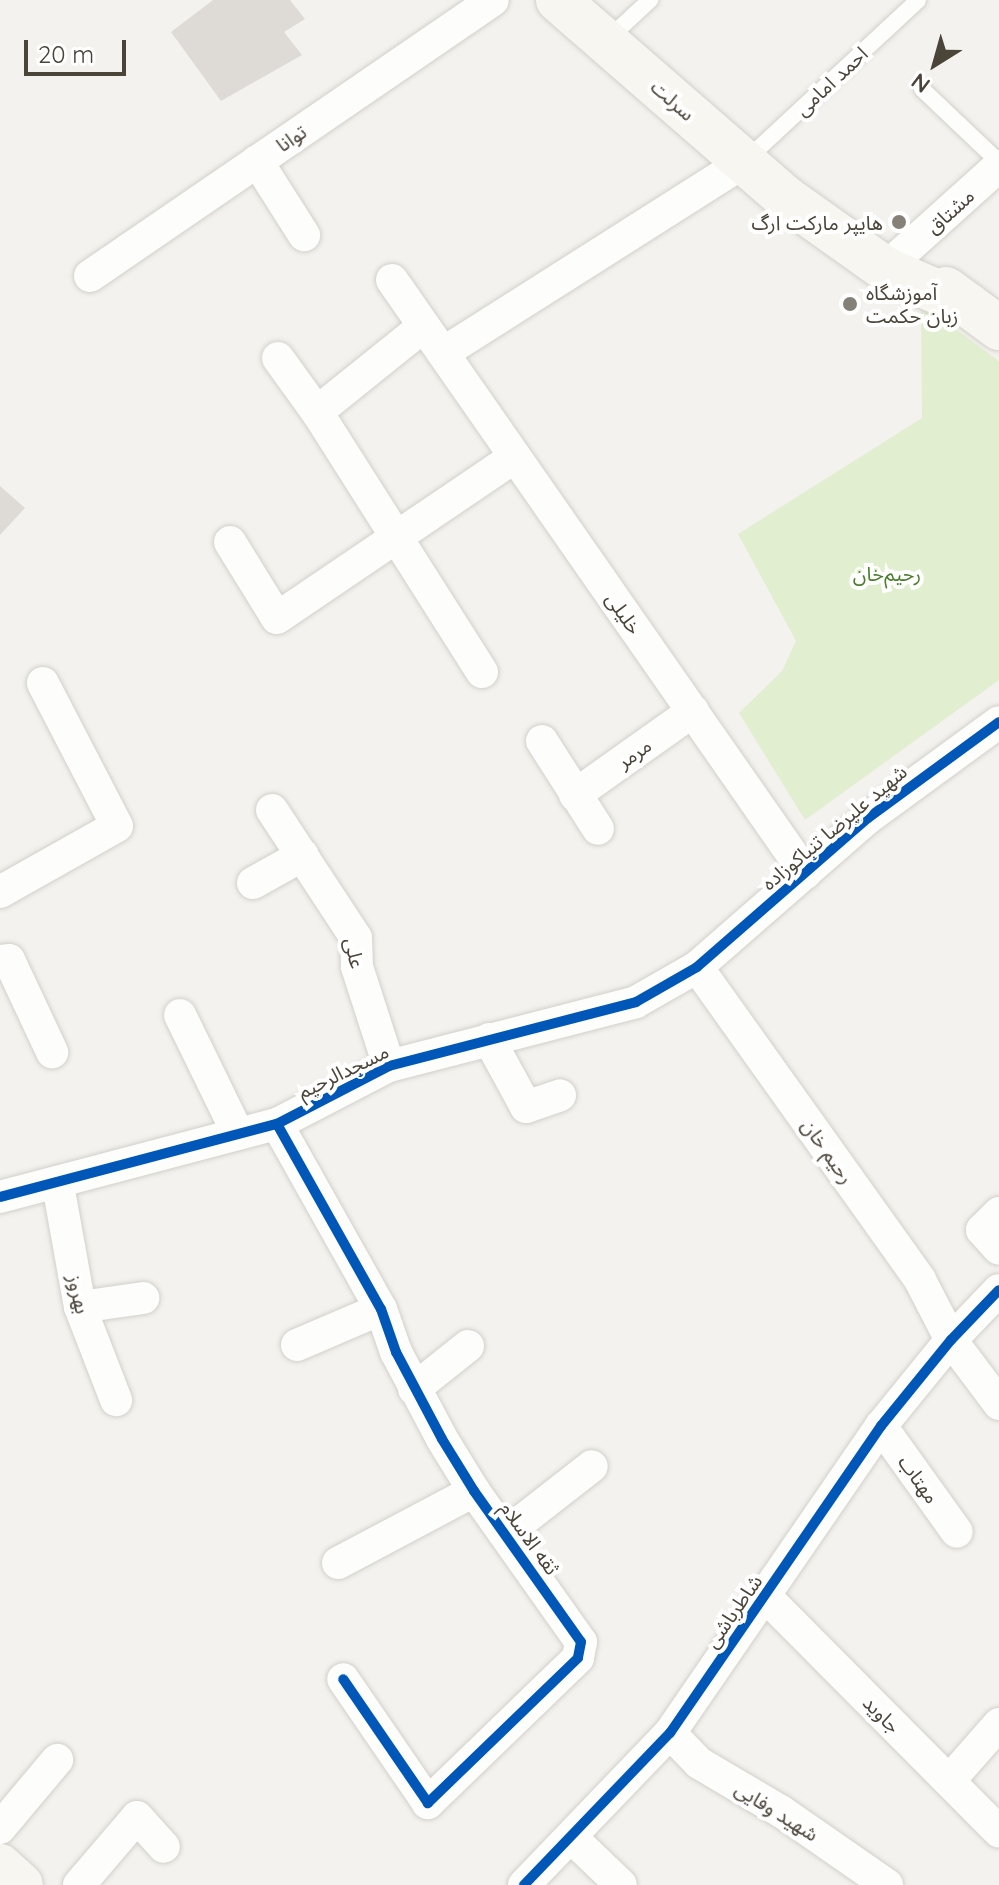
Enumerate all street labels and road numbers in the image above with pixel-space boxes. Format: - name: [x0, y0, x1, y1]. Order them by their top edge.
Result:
- street label: احمد امامی: [790, 41, 872, 121]
- street label: سرلت: [646, 74, 700, 126]
- street label: توانا: [271, 119, 311, 157]
- street label: مشتاق: [921, 183, 979, 239]
- street label: خلیلی: [601, 587, 647, 639]
- street label: مرمر: [612, 733, 656, 773]
- street label: شهید علیرضا تنباکوزاده: [757, 759, 911, 895]
- street label: علی: [340, 935, 370, 971]
- street label: مسجدالرحیم: [294, 1039, 392, 1103]
- street label: رحیم خان: [797, 1114, 859, 1188]
- street label: بهروز: [63, 1272, 95, 1316]
- street label: مهتاب: [893, 1450, 945, 1508]
- street label: ثقه الاسلام: [495, 1497, 565, 1579]
- street label: شاطرباشی: [699, 1570, 767, 1652]
- street label: جاوید: [858, 1690, 906, 1738]
- street label: شهید وفایی: [731, 1776, 823, 1846]

